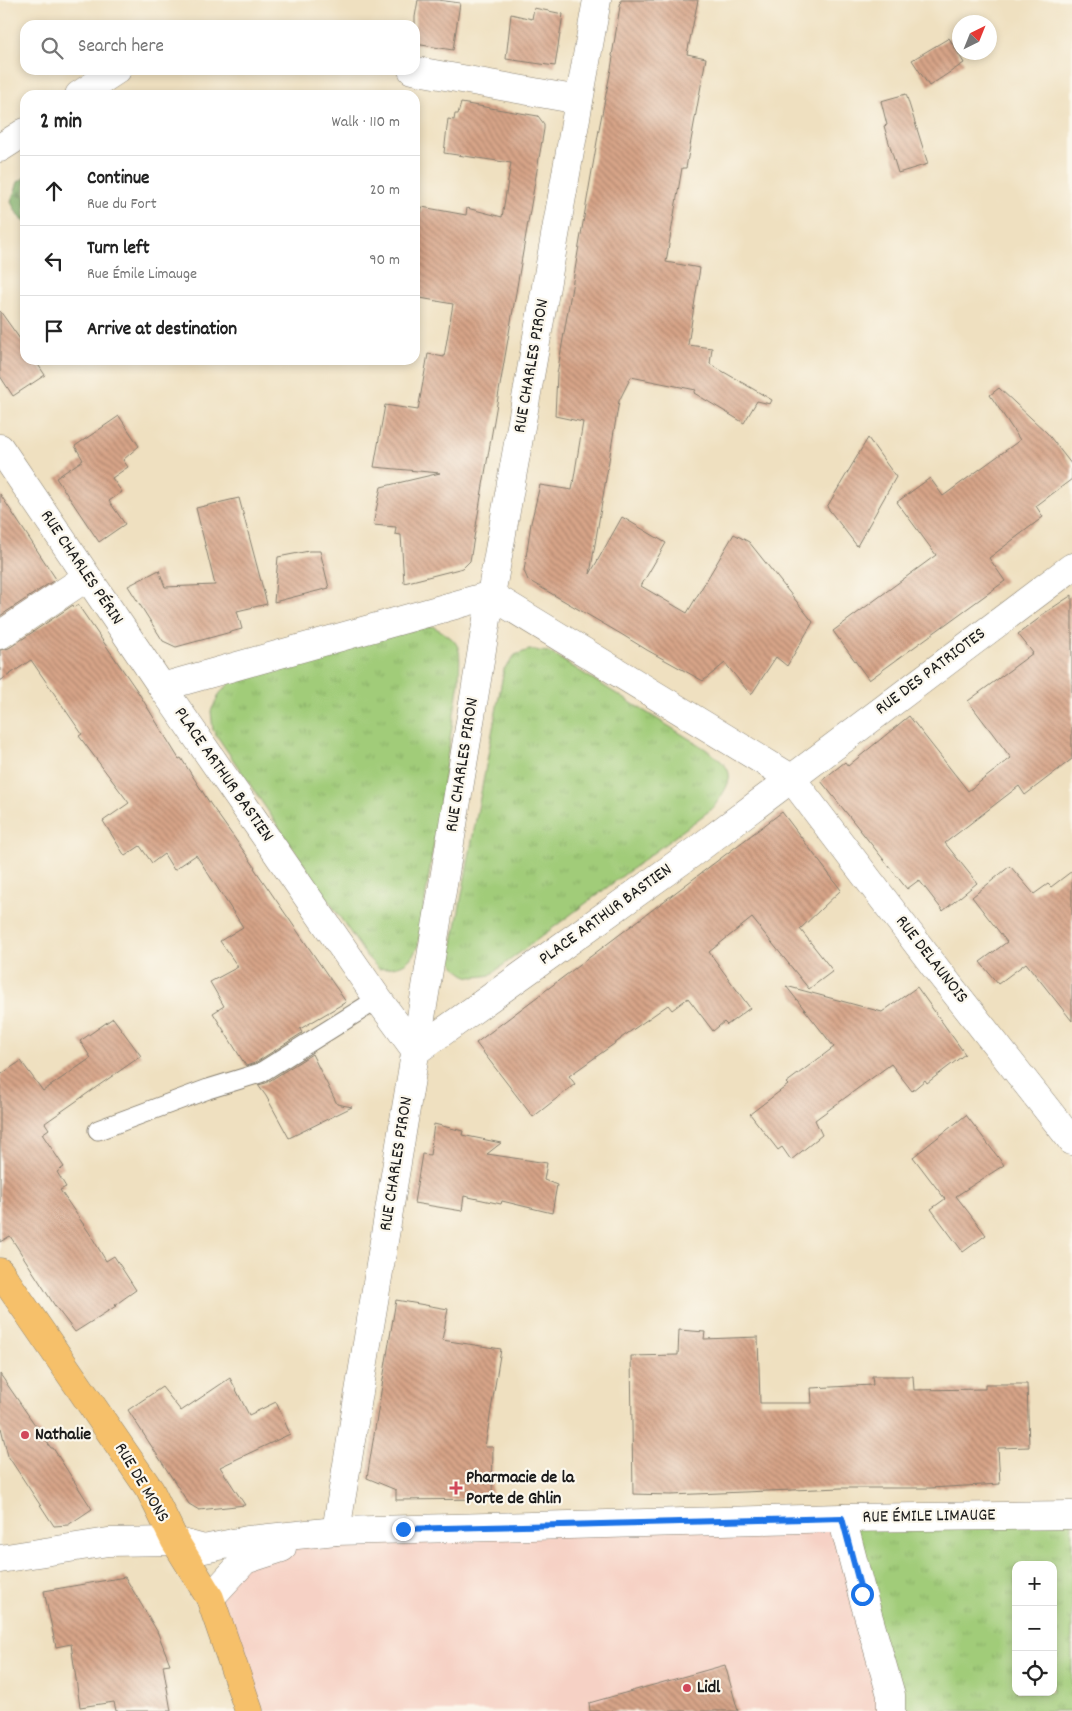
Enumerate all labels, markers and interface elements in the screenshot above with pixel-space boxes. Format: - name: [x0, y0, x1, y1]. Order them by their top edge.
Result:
- north arrow: [952, 15, 997, 60]
- search box: [20, 20, 420, 75]
- icon: search: [38, 34, 66, 62]
- text: Search here: [78, 34, 164, 61]
- text: 2 min: [40, 108, 82, 138]
- text: Walk · 110 m: [332, 111, 400, 134]
- text: Continue: [87, 166, 149, 193]
- icon: ahead: [40, 177, 68, 205]
- text: 20 m: [370, 179, 400, 202]
- text: Rue du Fort: [87, 193, 157, 216]
- text: Turn left: [87, 236, 150, 263]
- icon: left: [40, 247, 68, 275]
- text: 90 m: [369, 249, 400, 272]
- text: Rue Émile Limauge: [87, 263, 197, 286]
- street label: RUE CHARLES PIRON: [508, 297, 556, 435]
- icon: arrive: [40, 317, 68, 345]
- text: Arrive at destination: [87, 317, 237, 344]
- street label: RUE CHARLES PÉRIN: [33, 506, 129, 630]
- street label: RUE DES PATRIOTES: [871, 622, 991, 722]
- street label: RUE CHARLES PIRON: [440, 696, 486, 834]
- street label: PLACE ARTHUR BASTIEN: [167, 703, 279, 847]
- street label: PLACE ARTHUR BASTIEN: [534, 858, 678, 972]
- street label: RUE DELAUNOIS: [889, 911, 973, 1009]
- street label: RUE CHARLES PIRON: [374, 1095, 420, 1233]
- place label: Nathalie: [35, 1423, 91, 1448]
- marker: Nathalie: [19, 1429, 31, 1441]
- street label: RUE DE MONS: [107, 1438, 175, 1528]
- place label: Pharmacie de la Porte de Ghlin: [466, 1466, 575, 1512]
- marker: Pharmacie de la Porte de Ghlin: [450, 1482, 462, 1494]
- street label: RUE ÉMILE LIMAUGE: [862, 1503, 996, 1531]
- route end: [392, 1518, 415, 1541]
- map controls: [1012, 1561, 1057, 1696]
- button: +: [1012, 1561, 1057, 1606]
- route start: [851, 1583, 874, 1606]
- button: −: [1012, 1606, 1057, 1651]
- button: locate: [1012, 1651, 1057, 1696]
- place label: Lidl: [697, 1676, 721, 1701]
- marker: Lidl: [681, 1682, 693, 1694]

